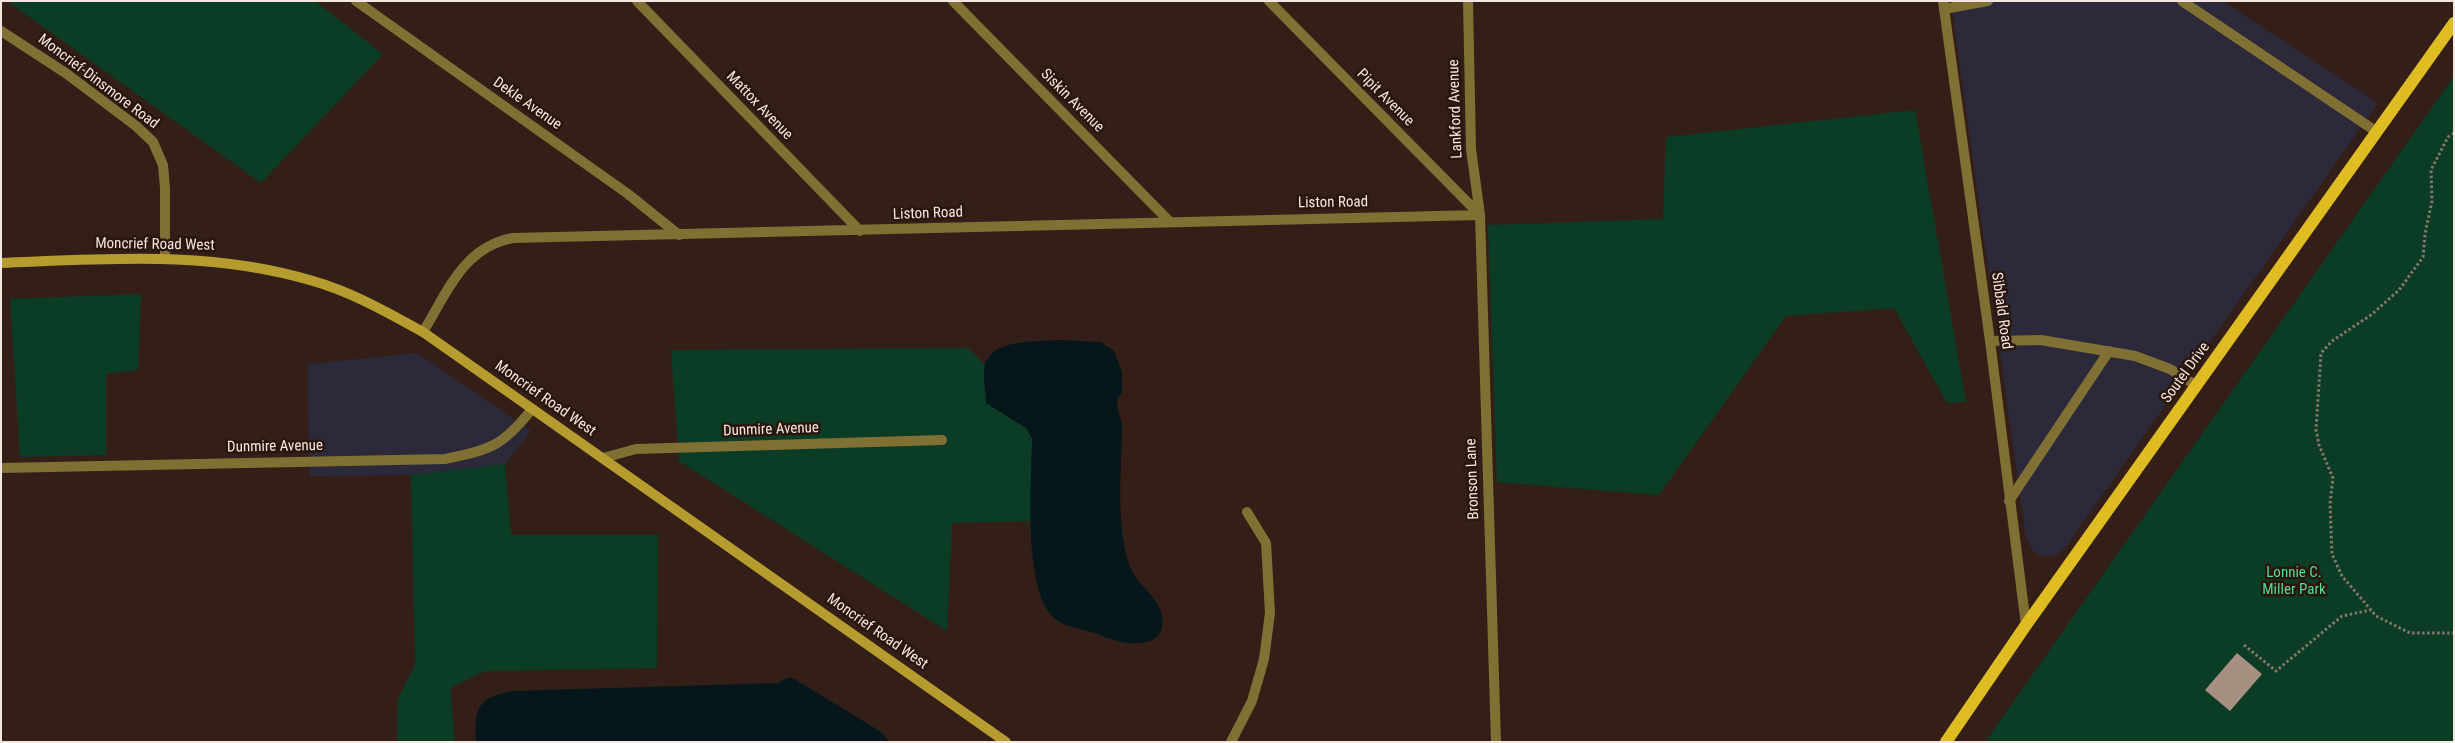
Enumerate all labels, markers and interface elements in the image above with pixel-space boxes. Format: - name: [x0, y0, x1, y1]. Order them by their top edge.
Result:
- street label: Moncrief-Dinsmore Road: [34, 31, 162, 133]
- street label: Lankford Avenue: [1445, 59, 1467, 159]
- street label: Siskin Avenue: [1037, 66, 1107, 136]
- street label: Pipit Avenue: [1353, 66, 1417, 130]
- street label: Mattox Avenue: [722, 68, 796, 144]
- street label: Dekle Avenue: [489, 74, 565, 134]
- street label: Liston Road: [1298, 193, 1368, 213]
- street label: Liston Road: [893, 204, 963, 224]
- street label: Moncrief Road West: [95, 235, 215, 255]
- street label: Sibbald Road: [1987, 271, 2015, 351]
- street label: Soutel Drive: [2158, 339, 2214, 407]
- street label: Moncrief Road West: [491, 357, 599, 441]
- street label: Dunmire Avenue: [723, 419, 819, 441]
- street label: Dunmire Avenue: [227, 437, 323, 457]
- street label: Bronson Lane: [1463, 438, 1483, 520]
- park label: Lonnie C. Miller Park: [2262, 564, 2326, 599]
- street label: Moncrief Road West: [823, 590, 931, 674]

